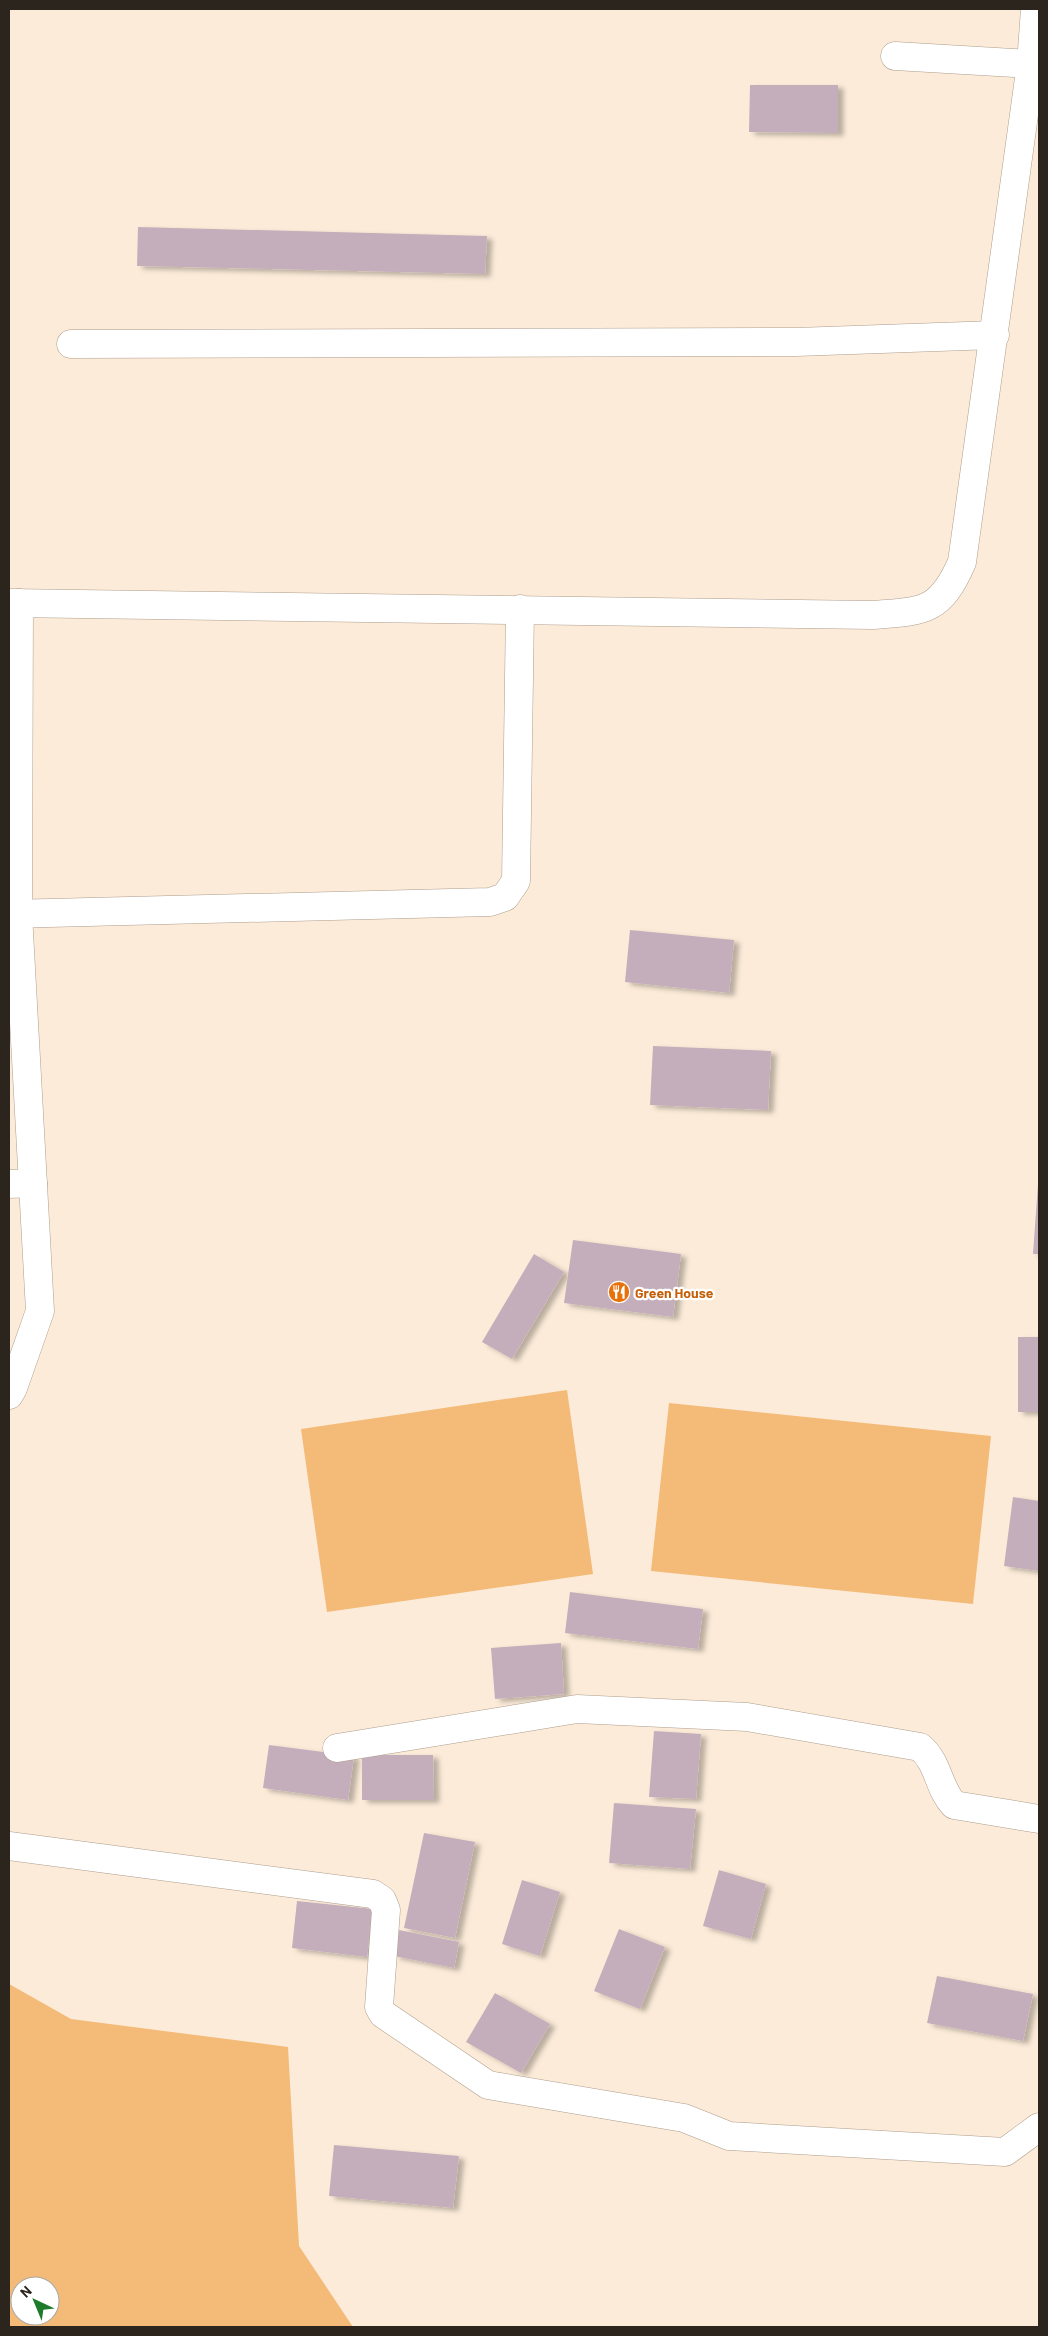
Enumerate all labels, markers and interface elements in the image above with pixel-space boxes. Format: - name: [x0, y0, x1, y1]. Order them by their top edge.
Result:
- restaurant icon: Green House: [607, 1280, 631, 1304]
- place label: Green House: [635, 1284, 714, 1301]
- north arrow: [10, 2276, 60, 2326]
- text: N: [16, 2282, 35, 2301]

